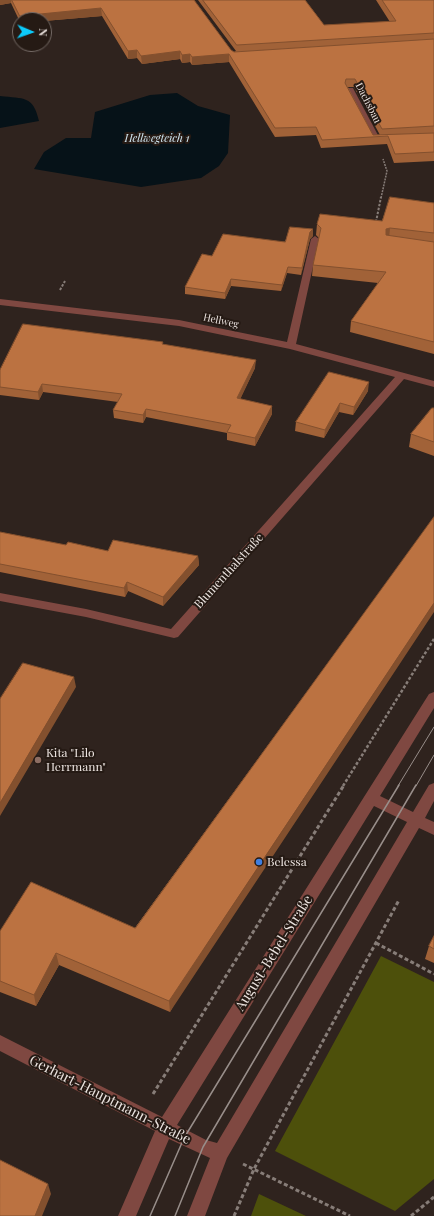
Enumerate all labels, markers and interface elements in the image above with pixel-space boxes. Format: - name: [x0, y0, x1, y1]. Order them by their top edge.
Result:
- north arrow: [12, 12, 52, 52]
- text: N: [36, 28, 51, 37]
- street label: Dachsbau: [353, 81, 383, 125]
- water label: Hellwegteich 1: [125, 132, 189, 146]
- street label: Hellweg: [202, 311, 240, 331]
- street label: Blumenthalstraße: [191, 530, 267, 612]
- place label: Kita "Lilo Herrmann": [46, 746, 106, 774]
- marker: Kita "Lilo Herrmann": [33, 755, 43, 765]
- place label: Belessa: [267, 855, 307, 869]
- marker: Belessa: [254, 857, 264, 867]
- street label: August-Bebel-Straße: [232, 892, 316, 1014]
- street label: Gerhart-Hauptmann-Straße: [26, 1052, 194, 1148]

